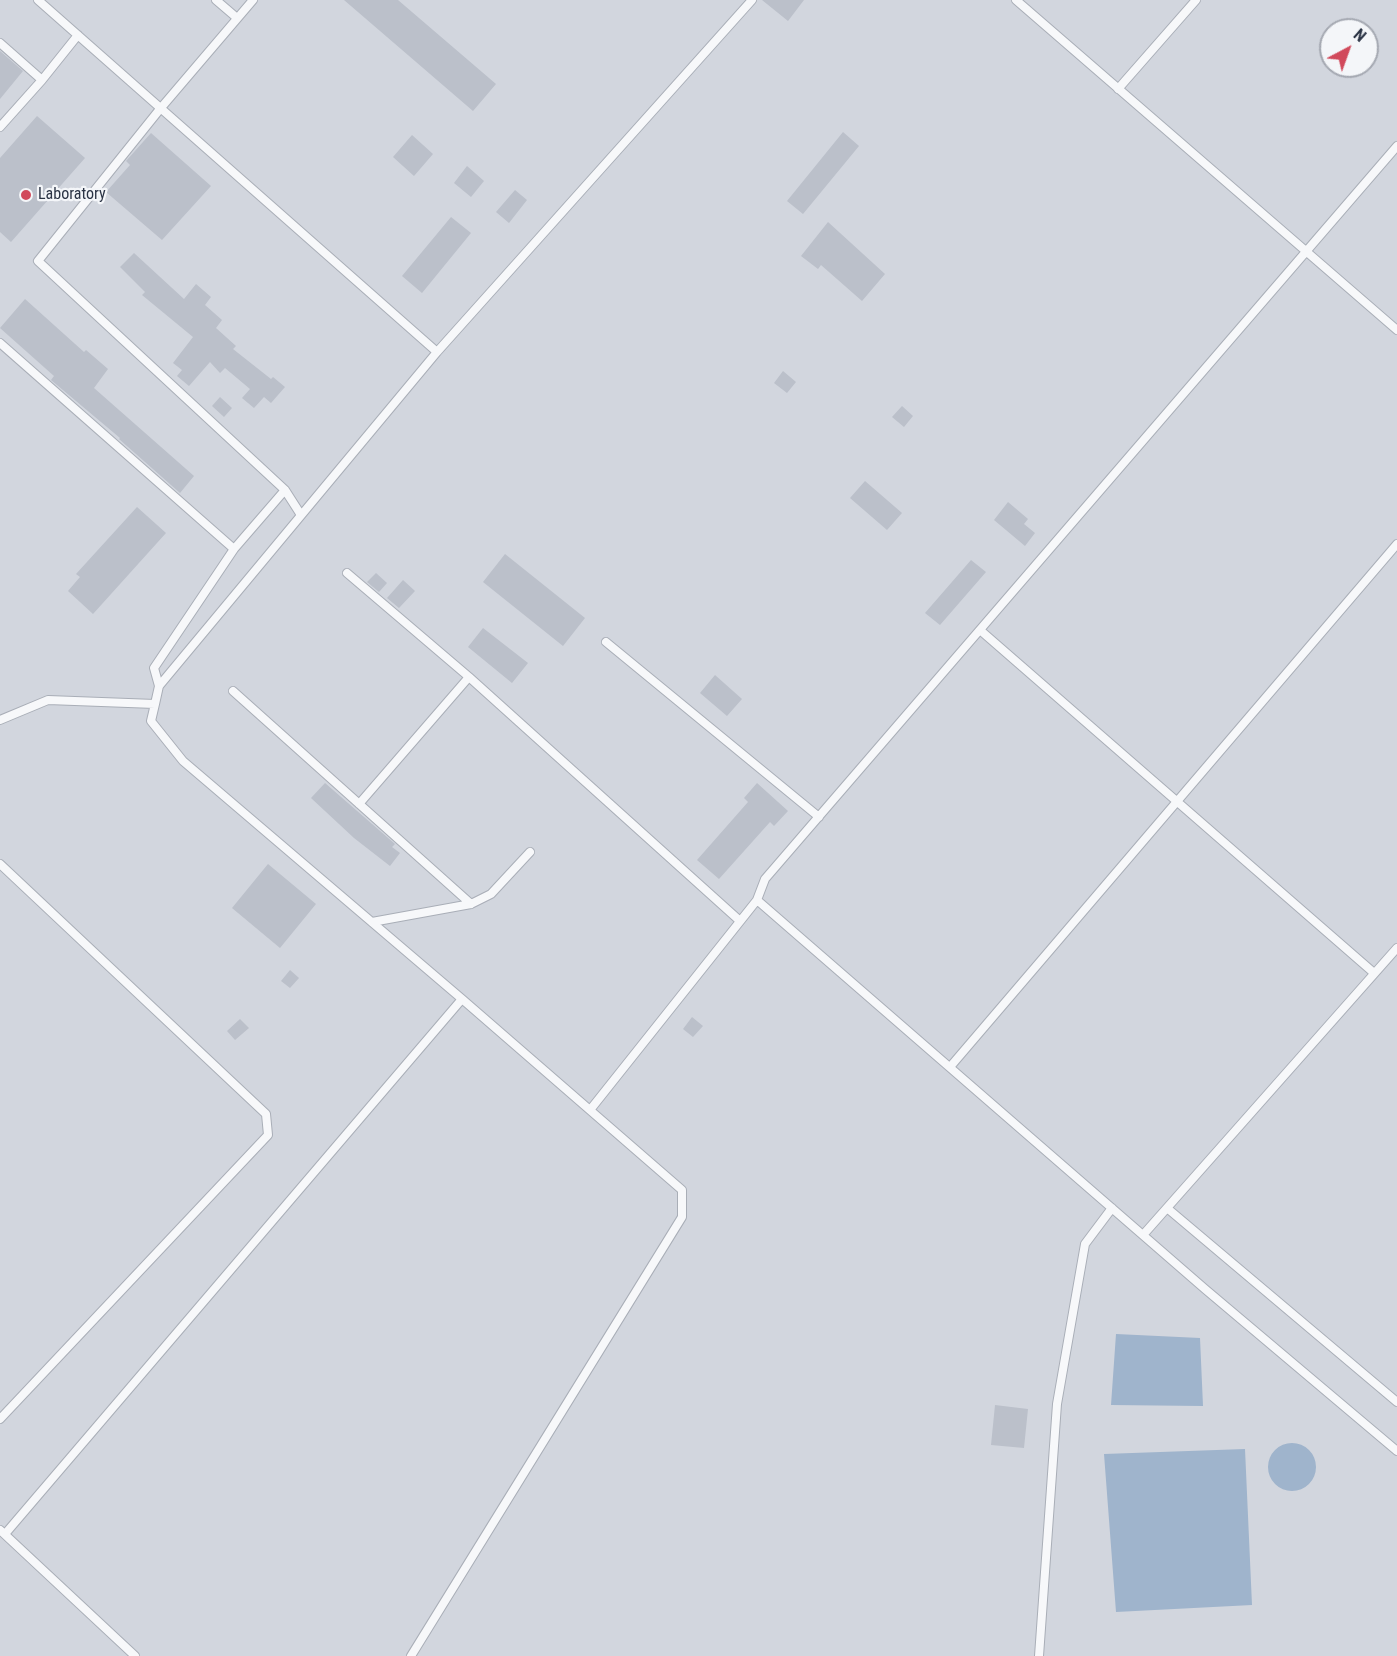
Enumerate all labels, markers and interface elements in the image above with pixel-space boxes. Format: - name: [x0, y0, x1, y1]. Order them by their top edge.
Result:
- north arrow: [1319, 18, 1379, 78]
- text: N: [1350, 25, 1370, 46]
- place label: Laboratory: [38, 185, 106, 205]
- marker: Laboratory: [19, 188, 33, 202]

